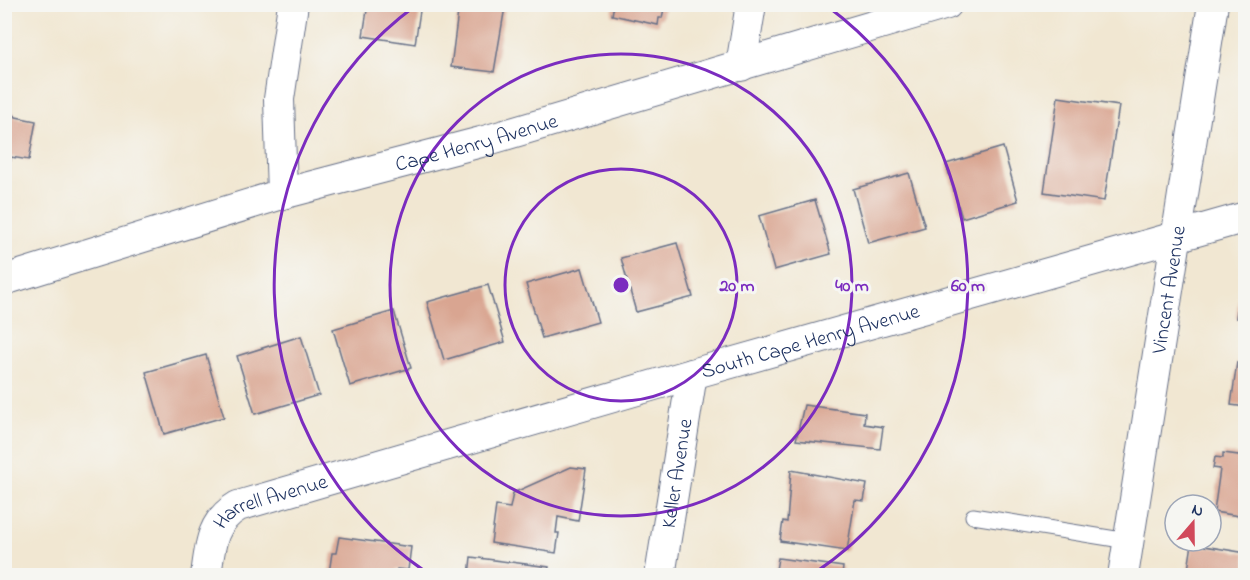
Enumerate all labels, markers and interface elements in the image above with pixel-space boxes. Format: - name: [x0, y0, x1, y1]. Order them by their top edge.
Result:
- street label: Cape Henry Avenue: [392, 107, 562, 181]
- street label: Vincent Avenue: [1145, 223, 1195, 357]
- text: 20 m: [718, 274, 755, 300]
- text: 40 m: [835, 274, 869, 300]
- text: 60 m: [951, 274, 985, 300]
- centre of rings: [611, 275, 631, 295]
- street label: South Cape Henry Avenue: [698, 297, 924, 388]
- street label: Keller Avenue: [655, 416, 702, 531]
- street label: Harrell Avenue: [207, 468, 332, 536]
- north arrow: [1163, 493, 1223, 553]
- text: N: [1188, 498, 1207, 524]

